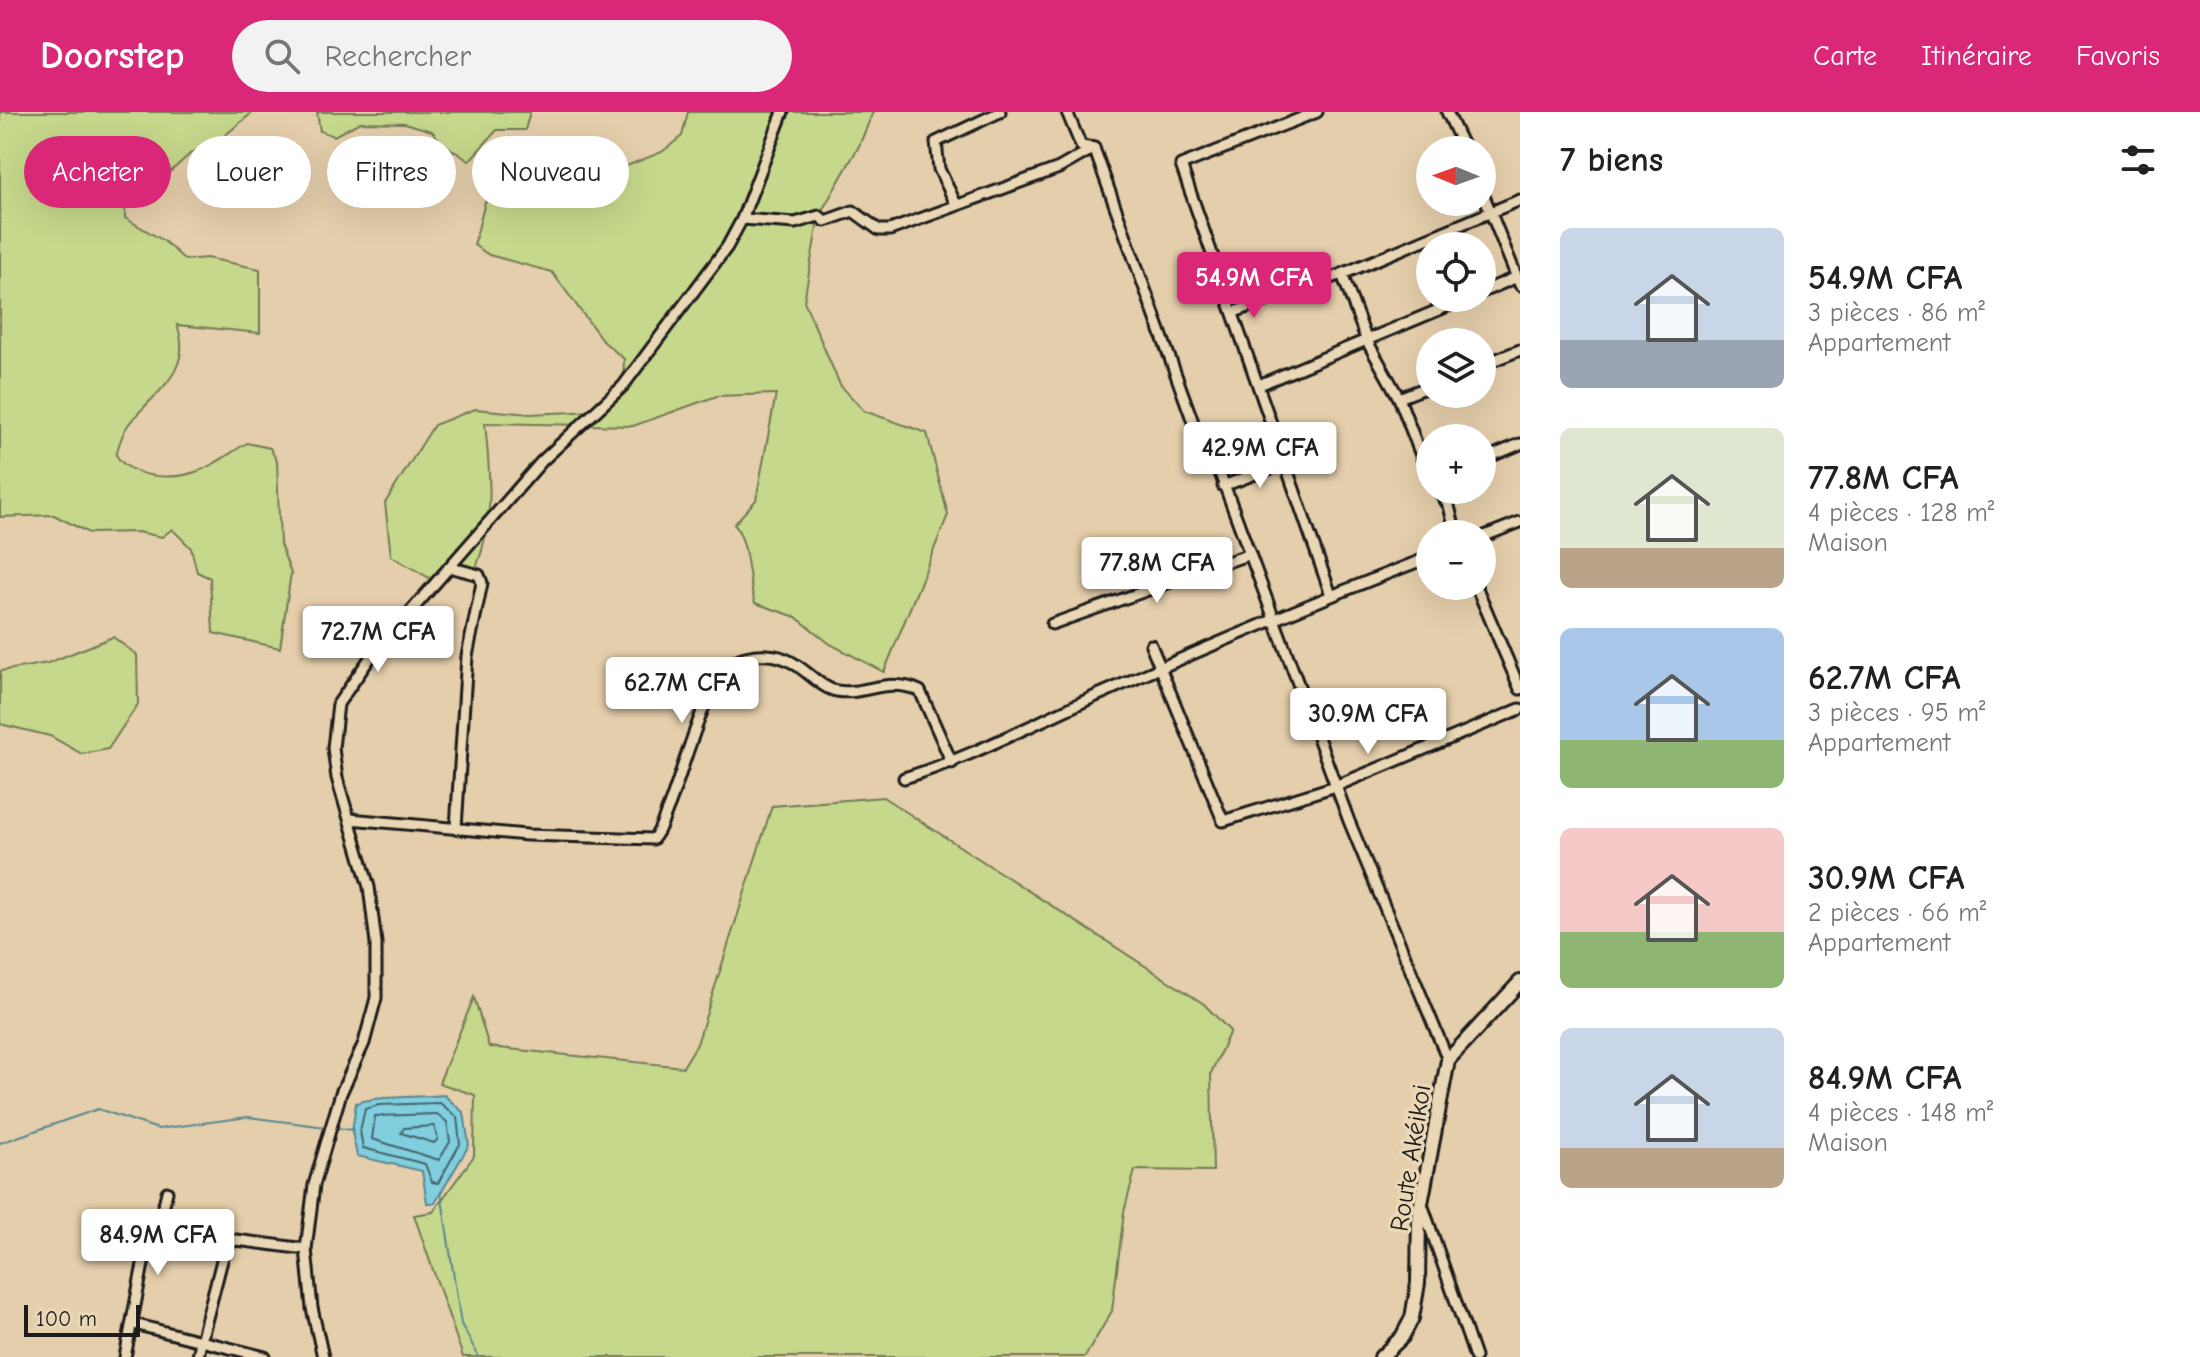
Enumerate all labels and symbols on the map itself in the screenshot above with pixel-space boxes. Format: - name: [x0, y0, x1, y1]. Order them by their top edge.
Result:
- north arrow: [1416, 136, 1496, 216]
- pin: 54.9M CFA: [1162, 252, 1346, 320]
- pin: 42.9M CFA: [1168, 422, 1352, 490]
- pin: 77.8M CFA: [1065, 537, 1249, 605]
- pin: 72.7M CFA: [286, 606, 470, 674]
- pin: 62.7M CFA: [590, 657, 774, 725]
- pin: 30.9M CFA: [1276, 688, 1460, 756]
- street label: Route Akéikoi: [1385, 1082, 1437, 1234]
- pin: 84.9M CFA: [66, 1209, 250, 1277]
- scale bar: [24, 1301, 140, 1337]

